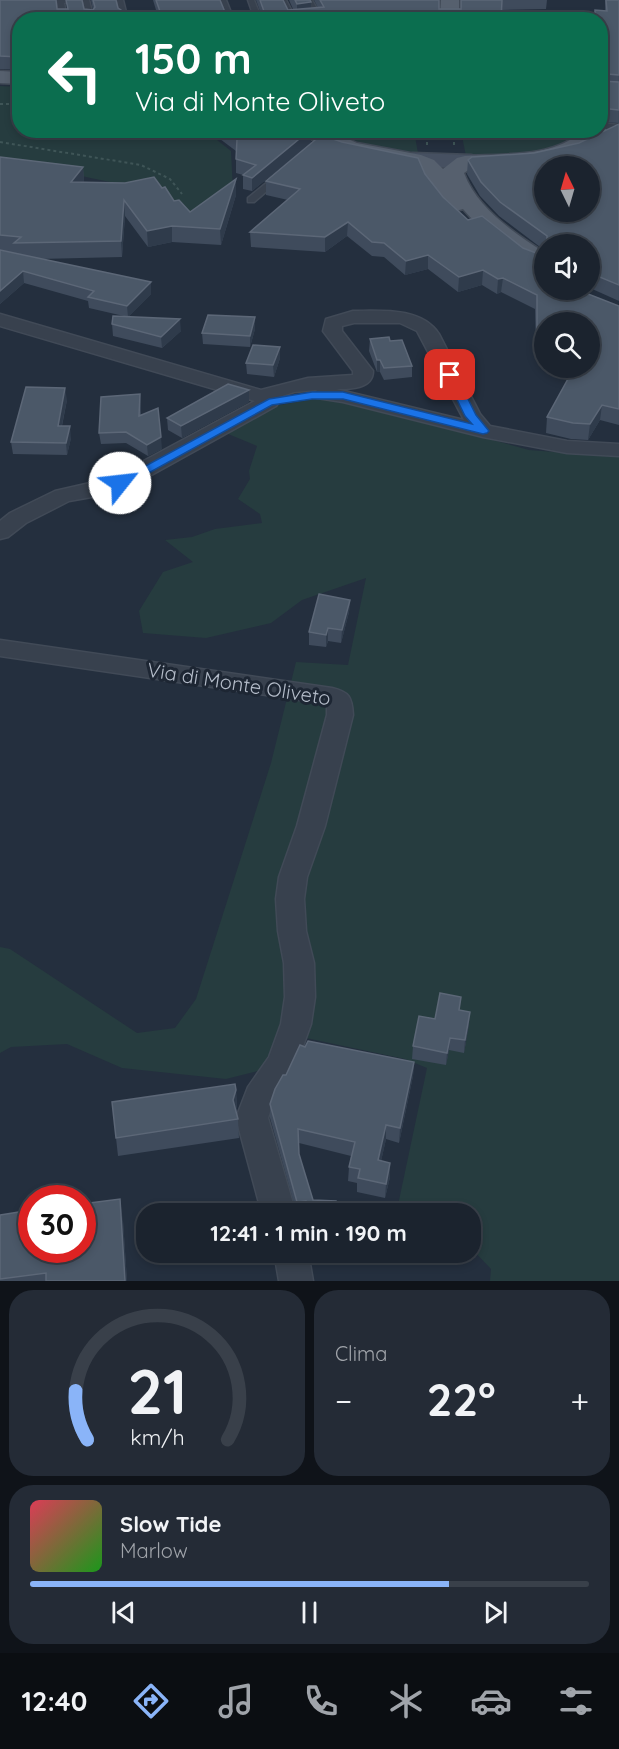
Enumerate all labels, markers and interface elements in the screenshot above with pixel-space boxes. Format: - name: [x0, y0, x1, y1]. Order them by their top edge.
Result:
- text: 150 m: [135, 32, 252, 85]
- icon: left: [36, 36, 114, 114]
- text: Via di Monte Oliveto: [135, 84, 385, 118]
- north arrow: [534, 156, 600, 222]
- map controls: [534, 156, 600, 378]
- button: sound: [534, 234, 600, 300]
- button: search: [534, 312, 600, 378]
- pin: [424, 349, 475, 400]
- icon: arrive: [433, 358, 466, 391]
- position arrow: [88, 451, 152, 515]
- street label: Via di Monte Oliveto: [146, 657, 333, 710]
- speed limit sign: 30: [18, 1185, 96, 1263]
- text: 12:41 · 1 min · 190 m: [210, 1219, 407, 1247]
- text: Clima: [335, 1341, 387, 1366]
- text: 21: [127, 1352, 187, 1430]
- text: 22°: [427, 1371, 496, 1427]
- text: −: [335, 1380, 352, 1421]
- text: +: [570, 1380, 589, 1421]
- text: km/h: [130, 1424, 184, 1450]
- text: Slow Tide: [120, 1510, 221, 1538]
- text: Marlow: [120, 1538, 188, 1563]
- icon: previous: [107, 1596, 140, 1629]
- icon: pause: [293, 1596, 326, 1629]
- icon: next: [479, 1596, 512, 1629]
- icon: directions: [130, 1680, 172, 1722]
- icon: music: [215, 1680, 257, 1722]
- icon: phone: [300, 1680, 342, 1722]
- icon: climate: [385, 1680, 427, 1722]
- icon: car: [470, 1680, 512, 1722]
- icon: filters: [555, 1680, 597, 1722]
- text: 12:40: [22, 1684, 87, 1718]

